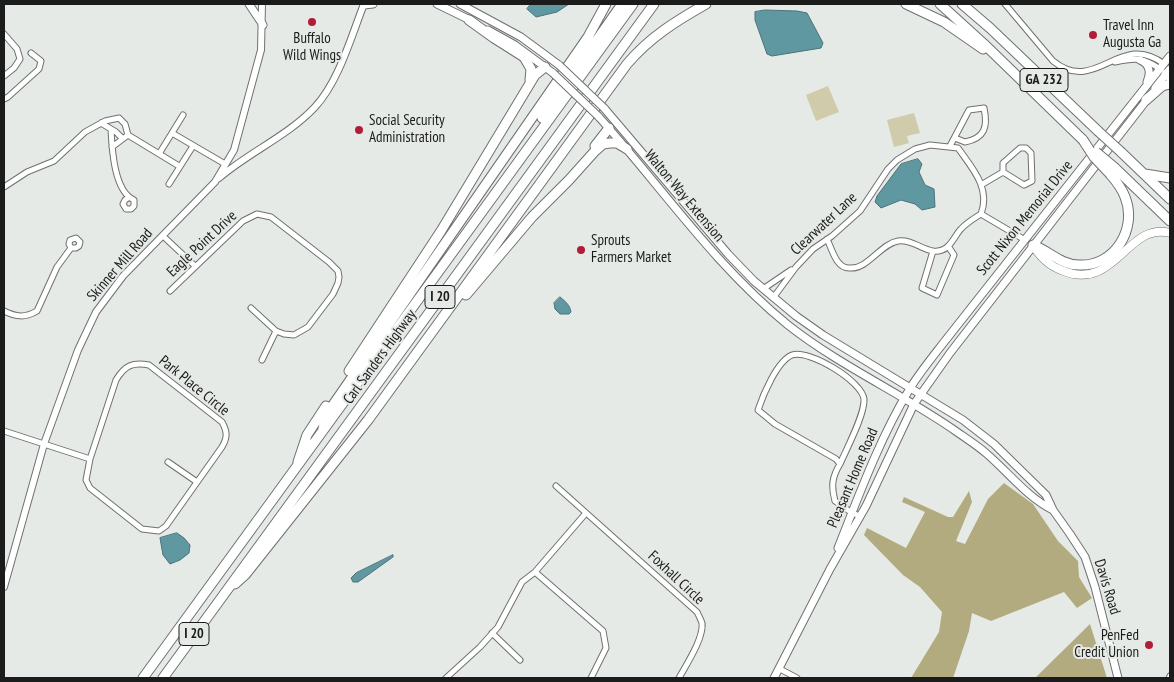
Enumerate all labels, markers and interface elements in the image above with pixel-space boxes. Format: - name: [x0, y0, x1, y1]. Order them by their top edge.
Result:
- marker: Buffalo Wild Wings: [306, 16, 318, 28]
- place label: Travel Inn Augusta Ga: [1103, 17, 1161, 52]
- marker: Travel Inn Augusta Ga: [1087, 29, 1099, 41]
- place label: Buffalo Wild Wings: [283, 30, 341, 65]
- road number: GA 232: [1020, 68, 1068, 92]
- place label: Social Security Administration: [369, 112, 445, 147]
- marker: Social Security Administration: [353, 124, 365, 136]
- street label: Walton Way Extension: [640, 146, 728, 246]
- street label: Scott Nixon Memorial Drive: [973, 157, 1077, 279]
- street label: Clearwater Lane: [787, 189, 861, 259]
- street label: Eagle Point Drive: [163, 207, 241, 281]
- street label: Skinner Mill Road: [83, 225, 157, 305]
- place label: Sprouts Farmers Market: [591, 232, 671, 267]
- marker: Sprouts Farmers Market: [575, 244, 587, 256]
- road number: I 20: [425, 286, 455, 308]
- street label: Carl Sanders Highway: [340, 306, 420, 408]
- street label: Park Place Circle: [155, 352, 233, 420]
- street label: Pleasant Home Road: [824, 425, 882, 531]
- street label: Foxhall Circle: [644, 547, 708, 609]
- street label: Davis Road: [1090, 557, 1124, 617]
- road number: I 20: [179, 622, 209, 646]
- place label: PenFed Credit Union: [1074, 627, 1139, 662]
- marker: PenFed Credit Union: [1143, 639, 1155, 651]

